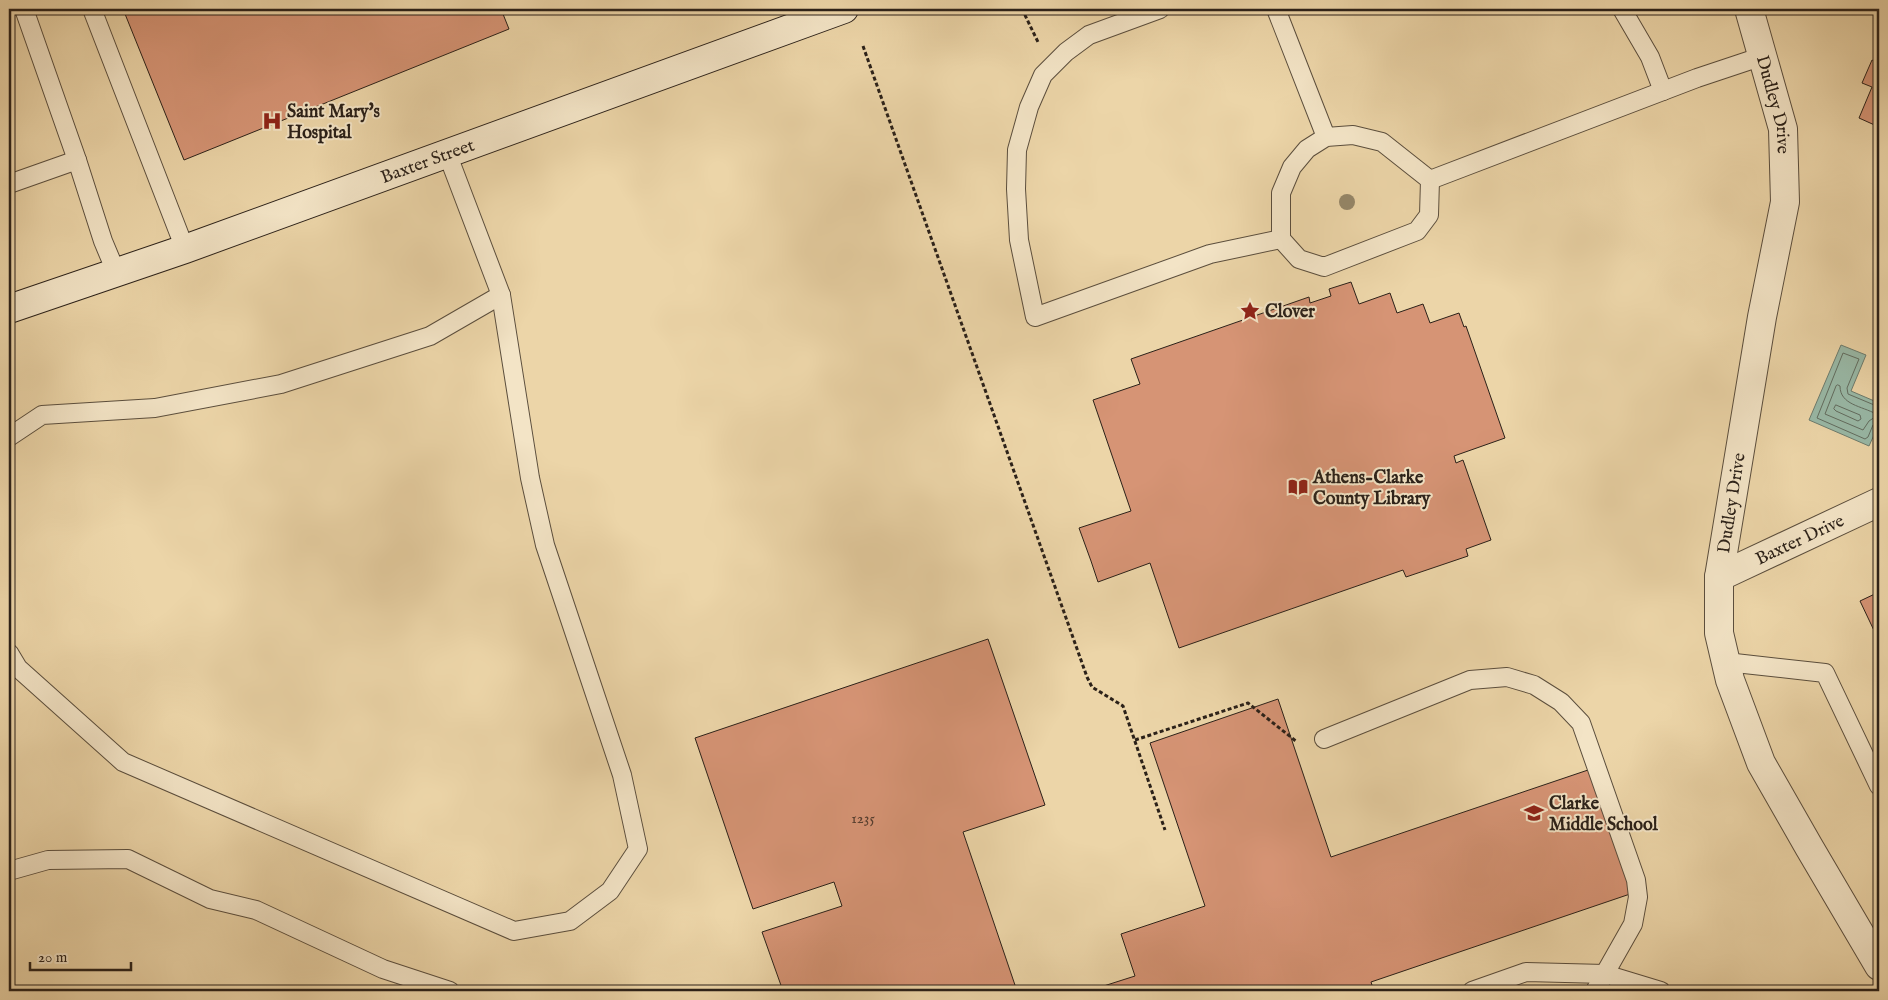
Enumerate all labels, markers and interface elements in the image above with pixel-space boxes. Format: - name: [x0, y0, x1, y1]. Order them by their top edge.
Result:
- street label: Dudley Drive: [1750, 53, 1794, 154]
- place label: Saint Mary's Hospital: [287, 101, 380, 145]
- hospital icon: Saint Mary's Hospital: [261, 110, 283, 132]
- street label: Baxter Street: [378, 134, 478, 190]
- place icon: Clover: [1239, 300, 1261, 322]
- place label: Clover: [1265, 301, 1315, 324]
- street label: Dudley Drive: [1713, 451, 1752, 555]
- place label: Athens-Clarke County Library: [1312, 467, 1431, 511]
- library icon: Athens-Clarke County Library: [1287, 476, 1309, 498]
- street label: Baxter Drive: [1752, 510, 1848, 571]
- place label: Clarke Middle School: [1549, 793, 1659, 837]
- school or university icon: Clarke Middle School: [1523, 802, 1545, 824]
- house number: 1235: [851, 809, 875, 828]
- scale bar: [30, 940, 131, 972]
- text: 20 m: [38, 948, 68, 967]

